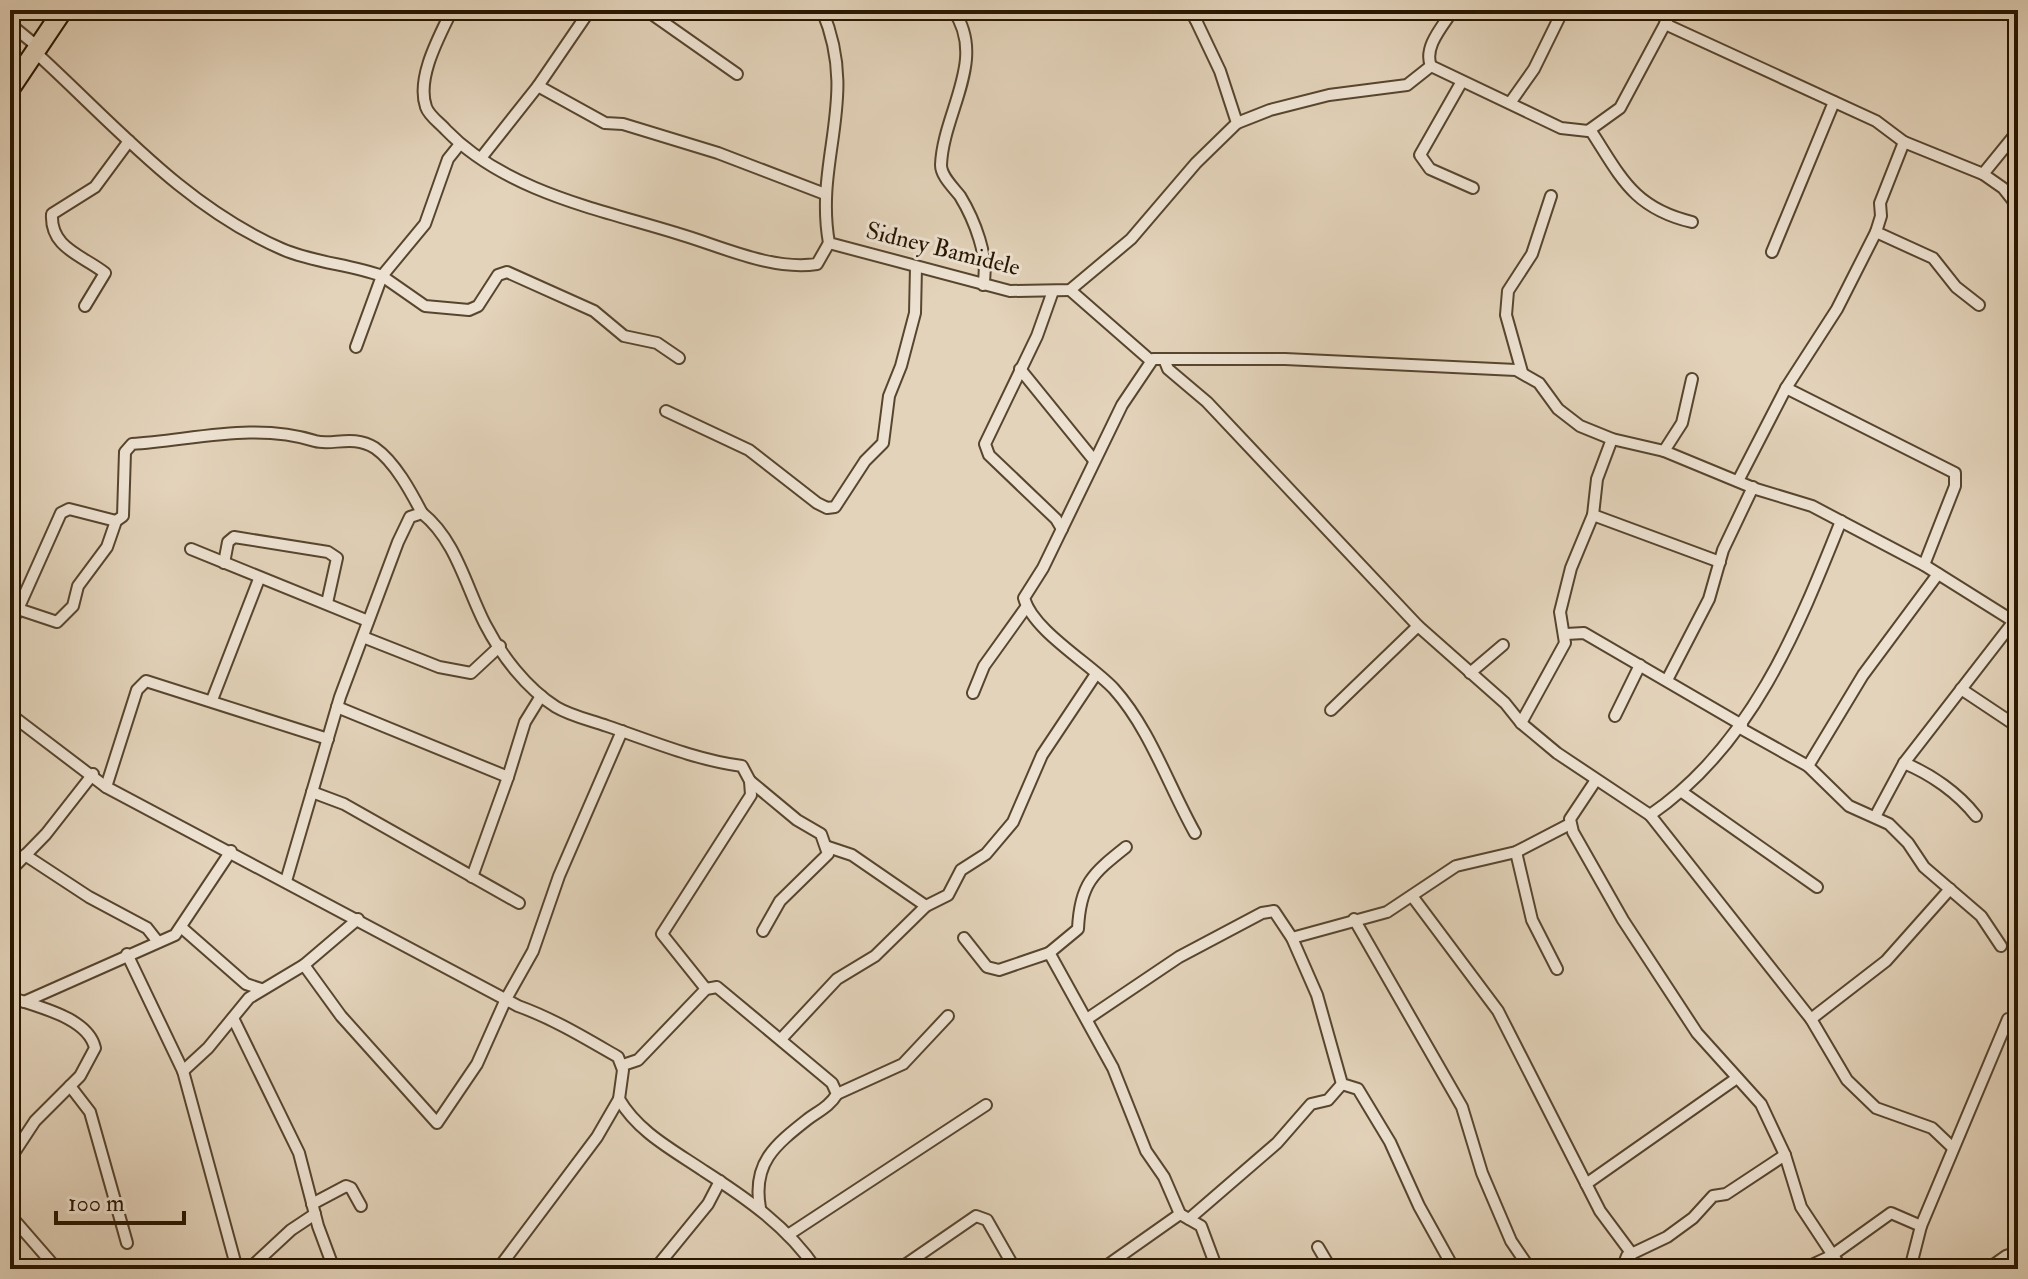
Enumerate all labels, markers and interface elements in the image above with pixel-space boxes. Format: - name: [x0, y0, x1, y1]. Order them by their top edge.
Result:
- street label: Sidney Bamidele: [863, 215, 1023, 283]
- scale bar: [56, 1175, 184, 1225]
- text: 100 m: [68, 1188, 125, 1219]

